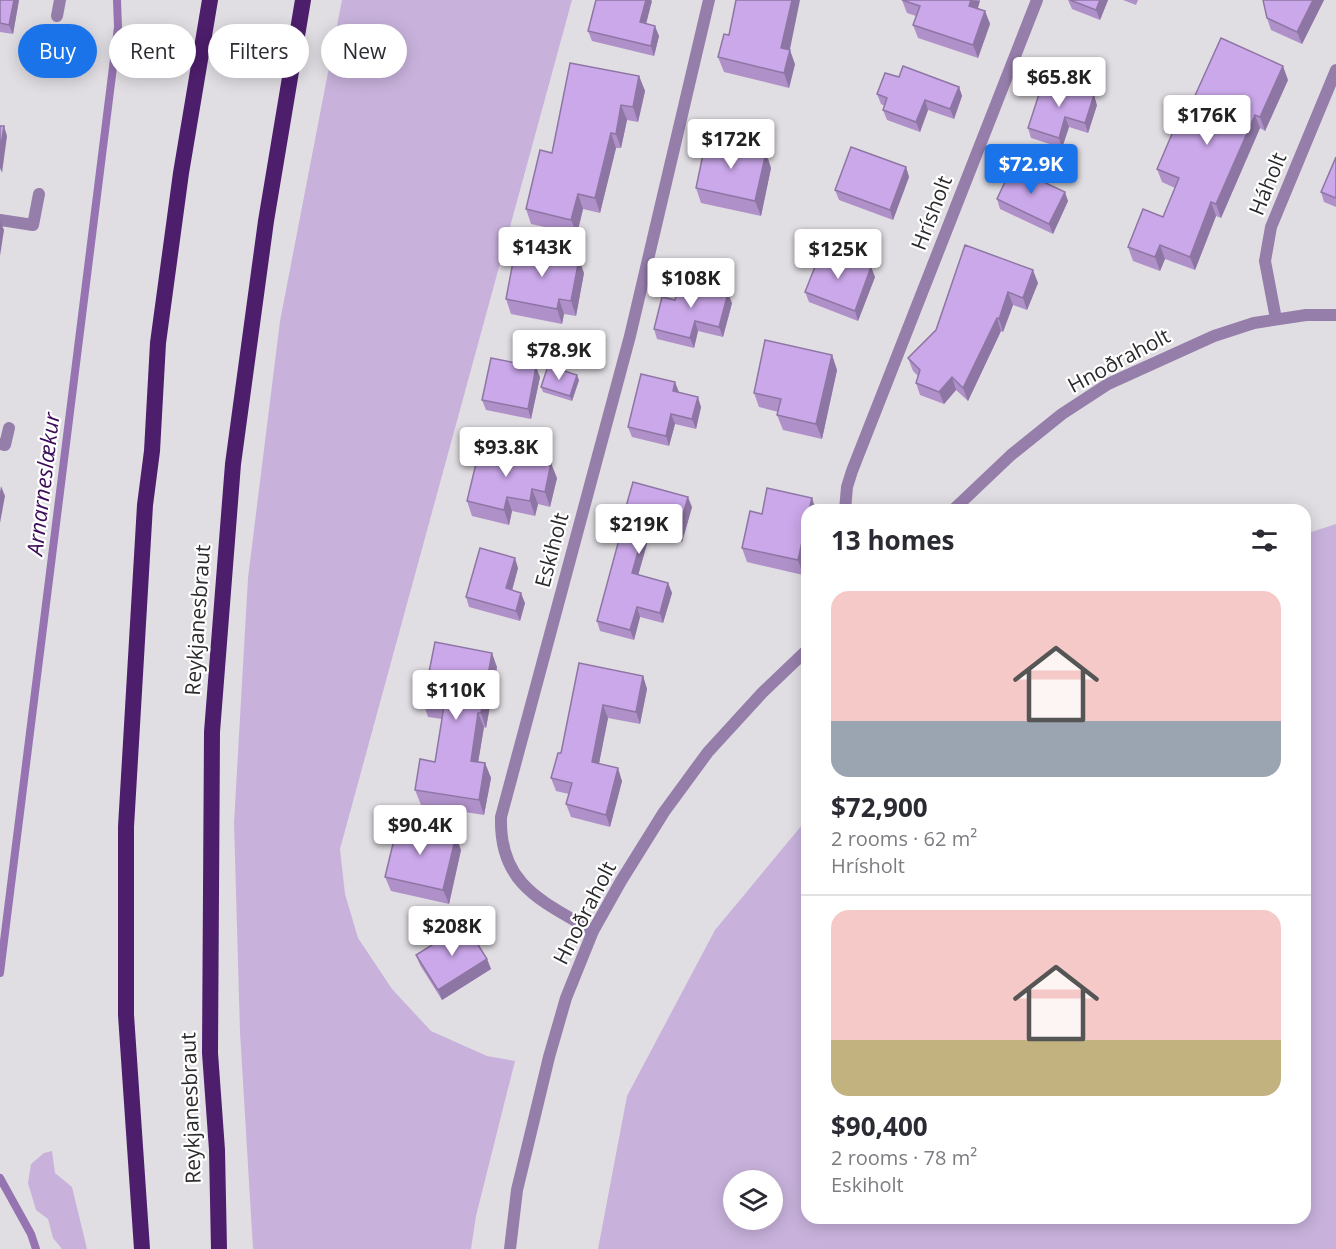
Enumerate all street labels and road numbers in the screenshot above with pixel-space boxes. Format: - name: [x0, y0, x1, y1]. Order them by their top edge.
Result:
- street label: Háholt: [1242, 148, 1292, 219]
- street label: Hrísholt: [904, 171, 958, 254]
- street label: Hnoðraholt: [1062, 321, 1175, 399]
- street label: Eskiholt: [528, 509, 574, 590]
- street label: Reykjanesbraut: [178, 543, 216, 696]
- street label: Hnoðraholt: [546, 856, 622, 969]
- street label: Reykjanesbraut: [173, 1032, 207, 1184]

